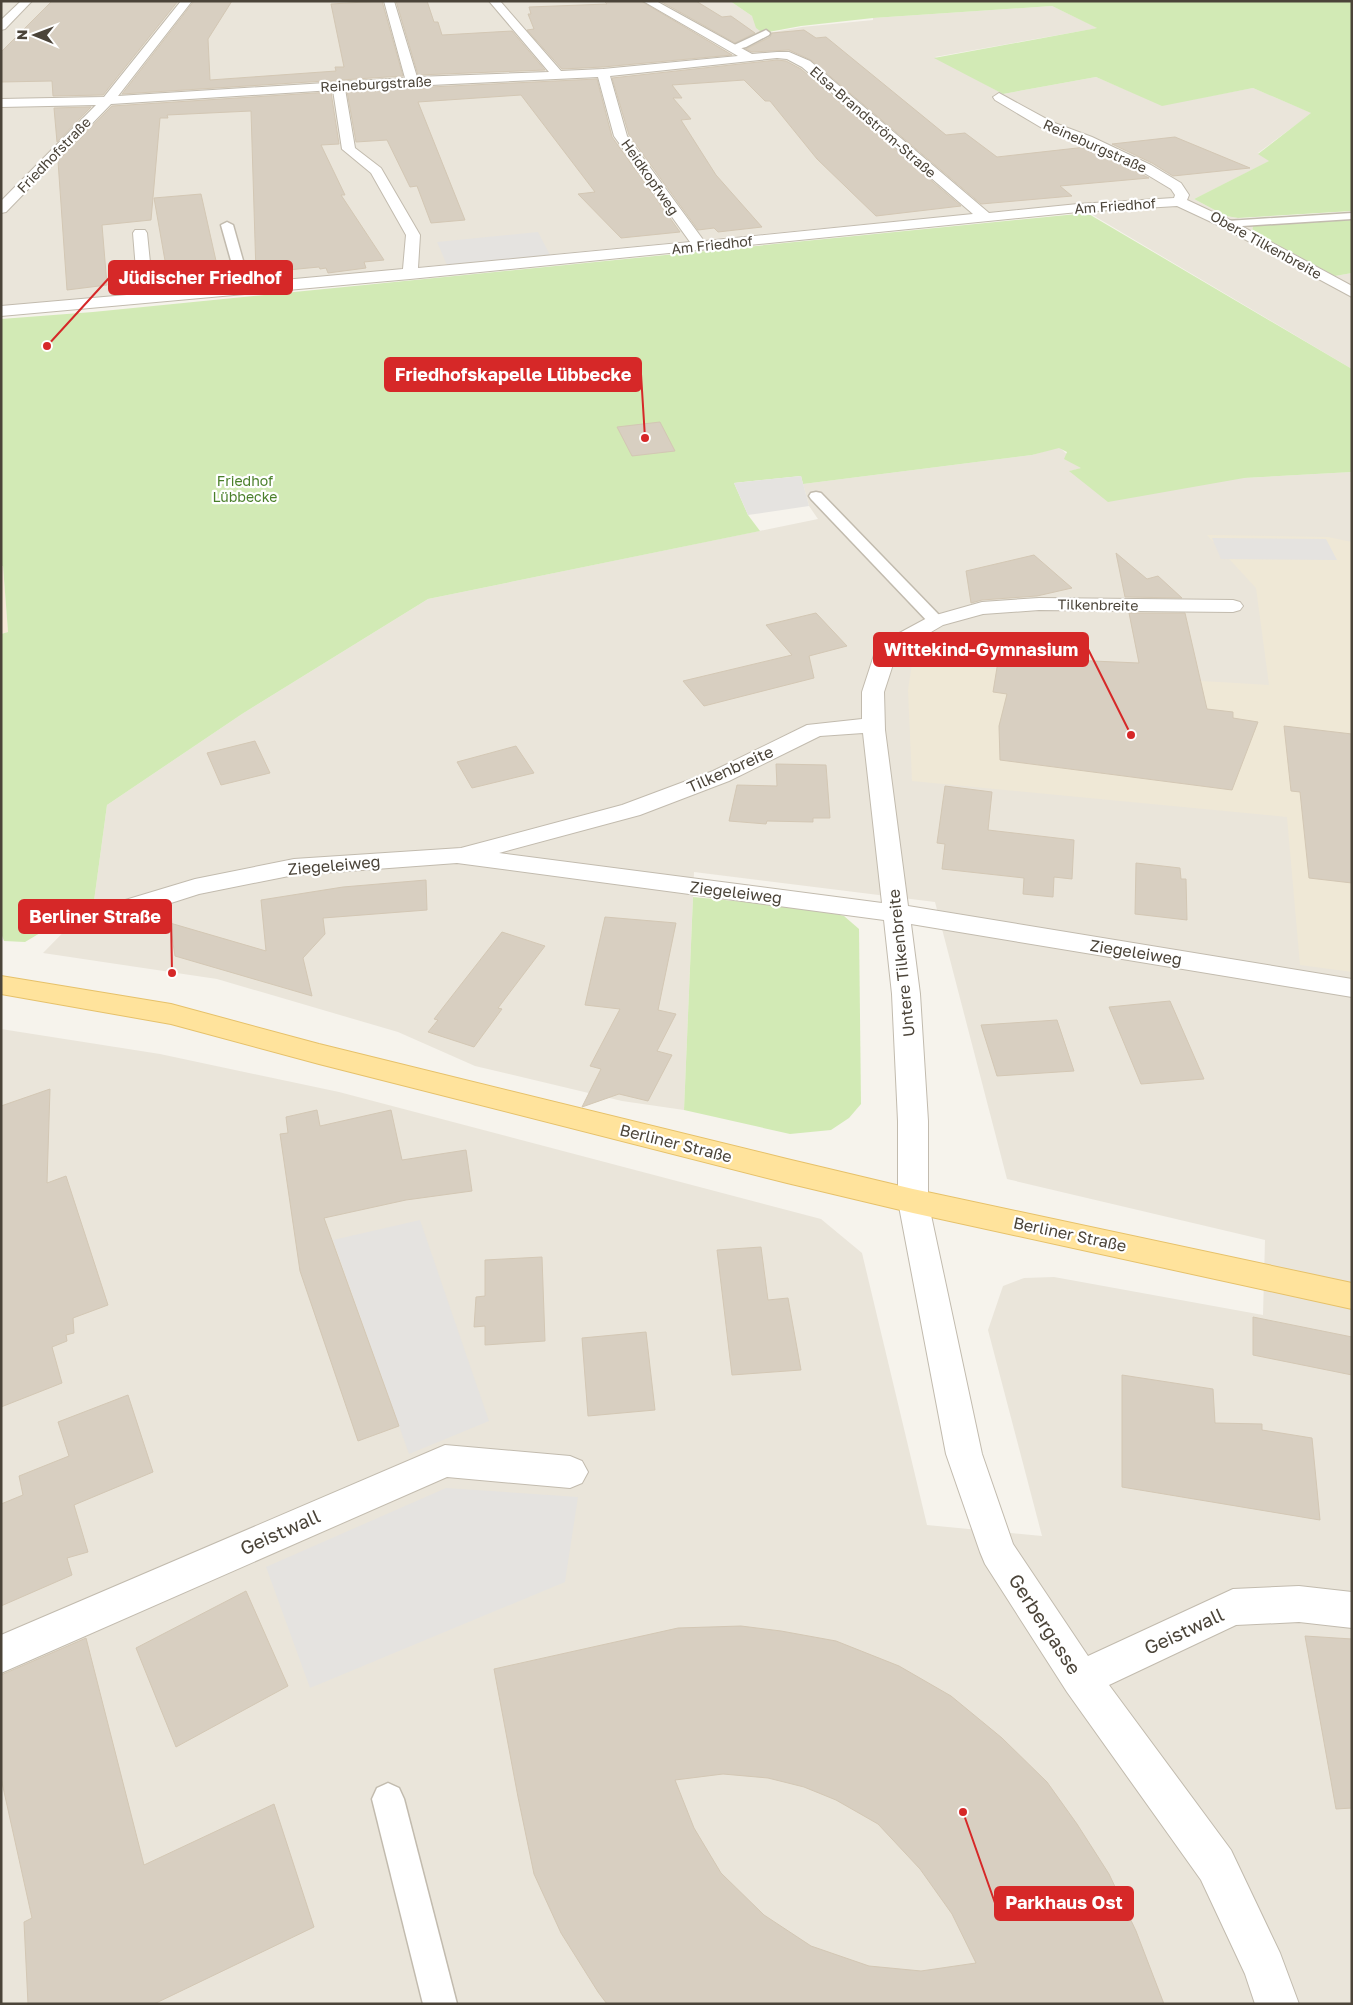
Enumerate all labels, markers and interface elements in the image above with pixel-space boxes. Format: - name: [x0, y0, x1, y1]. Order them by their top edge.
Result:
- north arrow: [10, 10, 60, 60]
- text: N: [13, 29, 30, 40]
- street label: Elsa-Brandström-Straße: [807, 62, 940, 181]
- street label: Reineburgstraße: [320, 72, 432, 95]
- street label: Friedhofstraße: [13, 113, 94, 196]
- street label: Reineburgstraße: [1041, 115, 1150, 176]
- street label: Heidkopfweg: [618, 135, 683, 218]
- street label: Am Friedhof: [1074, 194, 1156, 217]
- street label: Obere Tilkenbreite: [1208, 207, 1325, 282]
- street label: Am Friedhof: [671, 232, 753, 257]
- callout: Jüdischer Friedhof: [109, 261, 292, 294]
- text: Jüdischer Friedhof: [119, 266, 282, 288]
- callout: Friedhofskapelle Lübbecke: [385, 358, 641, 391]
- text: Friedhofskapelle Lübbecke: [395, 363, 632, 385]
- park label: Friedhof Lübbecke: [213, 472, 277, 505]
- street label: Tilkenbreite: [1057, 595, 1139, 614]
- callout: Wittekind-Gymnasium: [874, 633, 1088, 666]
- text: Wittekind-Gymnasium: [884, 638, 1078, 660]
- street label: Tilkenbreite: [684, 741, 776, 797]
- street label: Ziegeleiweg: [287, 851, 381, 879]
- street label: Ziegeleiweg: [689, 876, 783, 908]
- street label: Untere Tilkenbreite: [883, 888, 919, 1038]
- callout: Berliner Straße: [19, 900, 171, 933]
- text: Berliner Straße: [29, 905, 161, 927]
- street label: Ziegeleiweg: [1089, 935, 1183, 969]
- street label: Berliner Straße: [618, 1119, 734, 1167]
- street label: Berliner Straße: [1012, 1212, 1128, 1256]
- street label: Geistwall: [236, 1504, 323, 1559]
- street label: Gerbergasse: [1004, 1569, 1086, 1678]
- street label: Geistwall: [1140, 1602, 1227, 1659]
- callout: Parkhaus Ost: [995, 1887, 1133, 1920]
- text: Parkhaus Ost: [1005, 1891, 1123, 1913]

